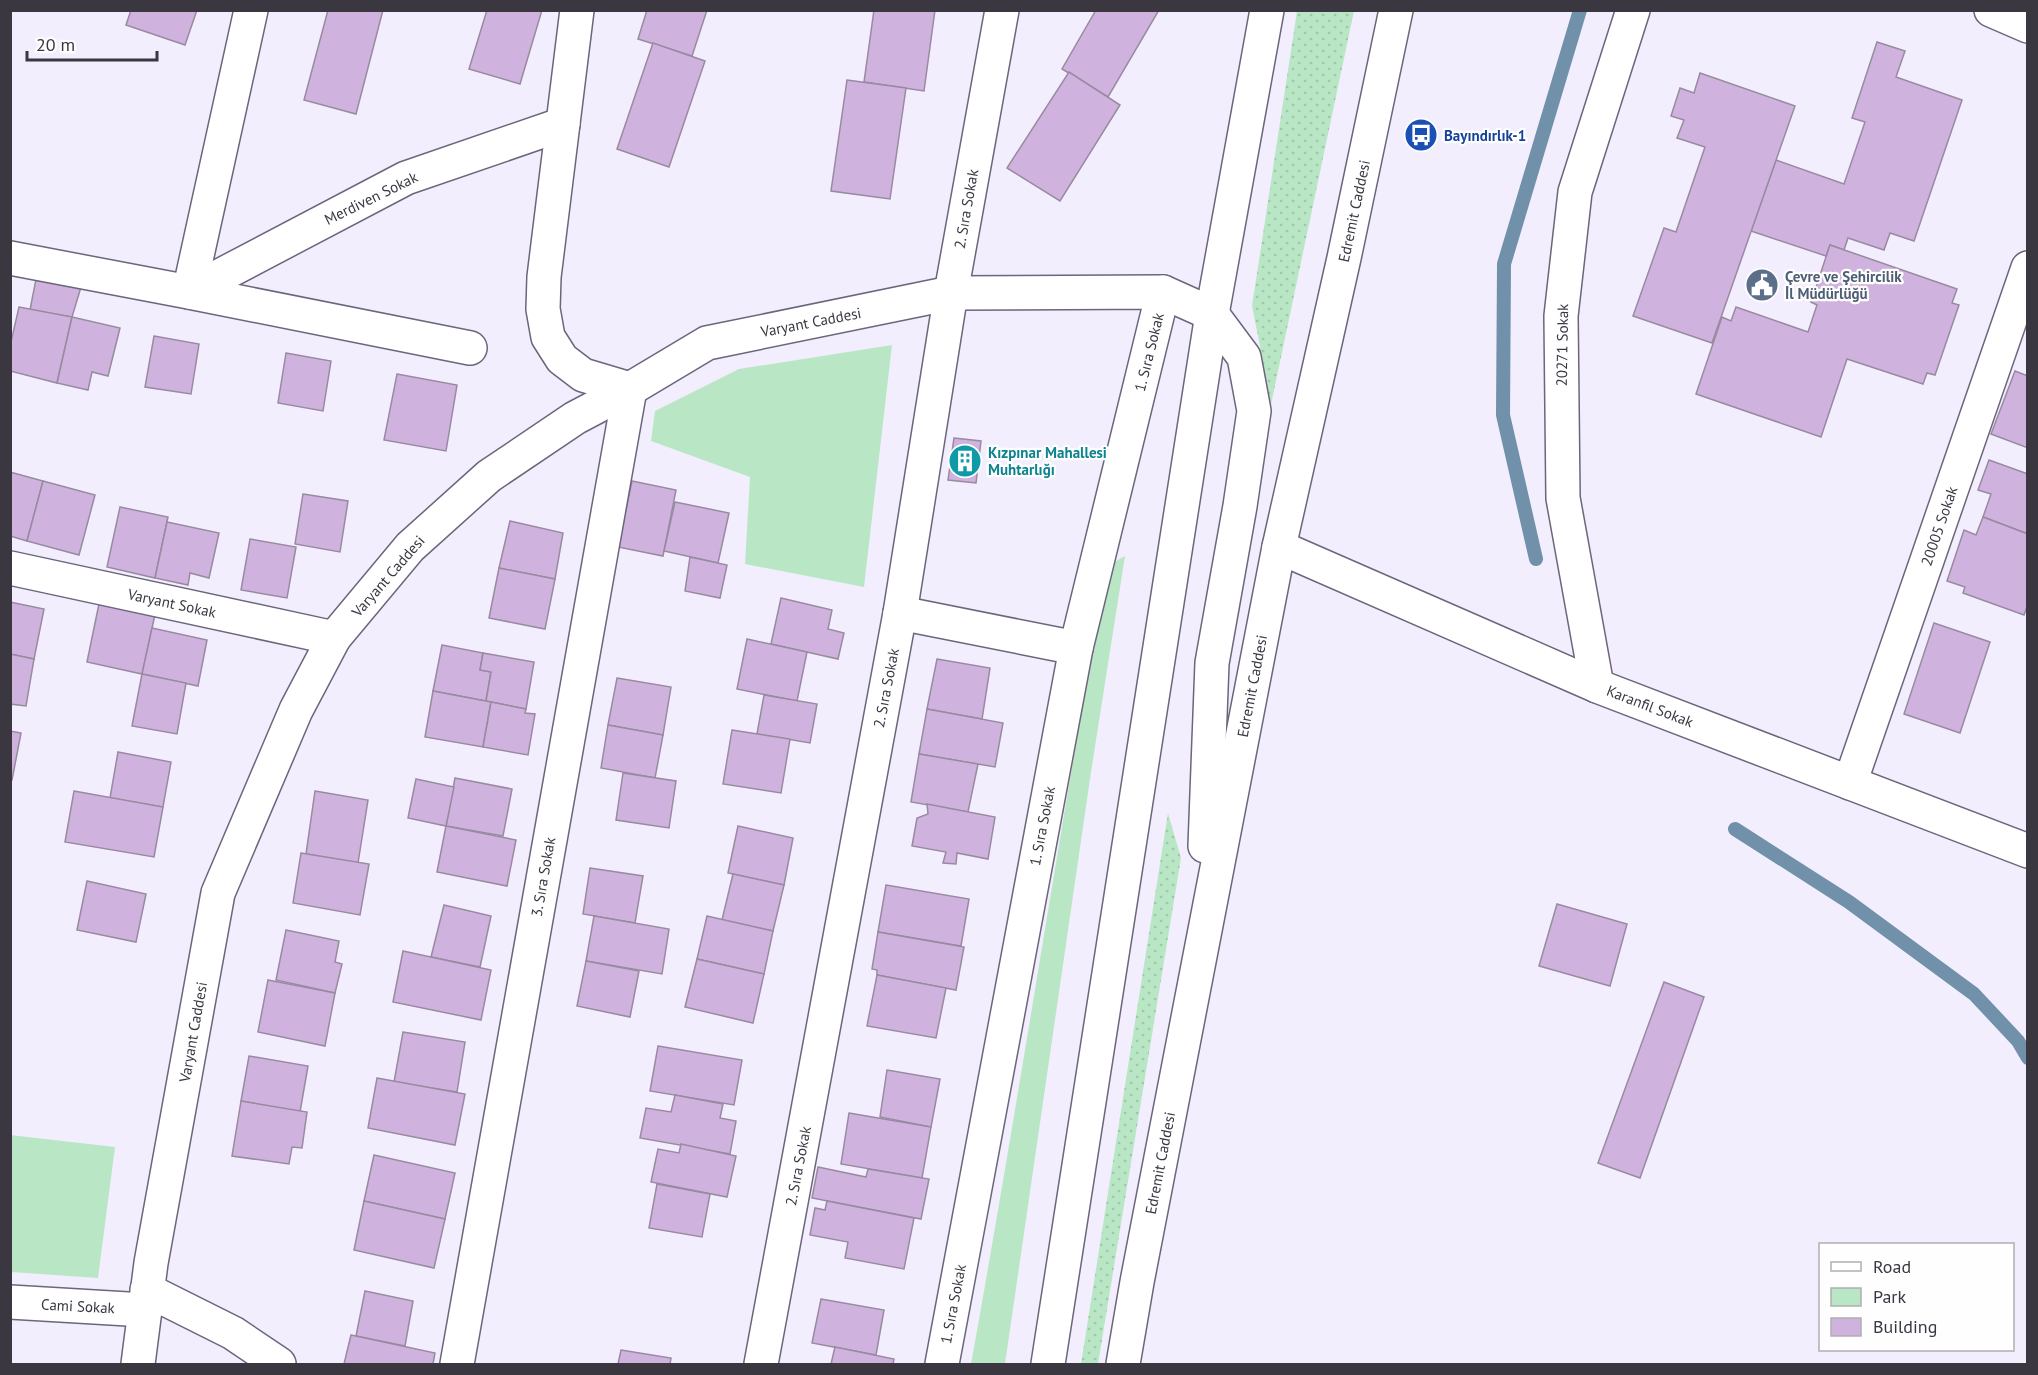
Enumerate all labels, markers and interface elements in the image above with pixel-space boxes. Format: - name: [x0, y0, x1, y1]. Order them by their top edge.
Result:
- scale bar: [27, 24, 158, 62]
- text: 20 m: [36, 33, 75, 56]
- bus stop icon: Bayındırlık-1: [1403, 117, 1439, 153]
- place label: Bayındırlık-1: [1444, 126, 1526, 145]
- street label: Edremit Caddesi: [1334, 158, 1374, 264]
- street label: Merdiven Sokak: [321, 167, 421, 229]
- street label: 2. Sıra Sokak: [950, 167, 982, 250]
- public building icon: Çevre ve Şehircilik İl Müdürlüğü: [1744, 267, 1780, 303]
- place label: Çevre ve Şehircilik İl Müdürlüğü: [1785, 267, 1902, 303]
- street label: Varyant Caddesi: [758, 303, 863, 341]
- street label: 20271 Sokak: [1552, 303, 1572, 387]
- street label: 1. Sıra Sokak: [1130, 310, 1168, 393]
- building icon: Kızpınar Mahallesi Muhtarlığı: [947, 443, 983, 479]
- place label: Kızpınar Mahallesi Muhtarlığı: [988, 443, 1107, 479]
- street label: 20005 Sokak: [1917, 483, 1962, 568]
- street label: Varyant Caddesi: [347, 531, 429, 621]
- street label: Varyant Sokak: [125, 584, 219, 622]
- street label: Edremit Caddesi: [1233, 633, 1271, 739]
- street label: 2. Sıra Sokak: [869, 646, 903, 729]
- street label: Karanfil Sokak: [1604, 681, 1697, 732]
- street label: 1. Sıra Sokak: [1025, 784, 1059, 867]
- street label: 3. Sıra Sokak: [527, 835, 559, 918]
- street label: Varyant Caddesi: [175, 980, 211, 1085]
- street label: Edremit Caddesi: [1141, 1110, 1179, 1216]
- street label: 2. Sıra Sokak: [781, 1124, 815, 1207]
- legend: [1819, 1243, 2014, 1351]
- text: Road: [1873, 1255, 1911, 1278]
- street label: 1. Sıra Sokak: [936, 1262, 970, 1345]
- text: Park: [1873, 1285, 1906, 1308]
- street label: Cami Sokak: [41, 1295, 116, 1317]
- text: Building: [1873, 1315, 1937, 1338]

